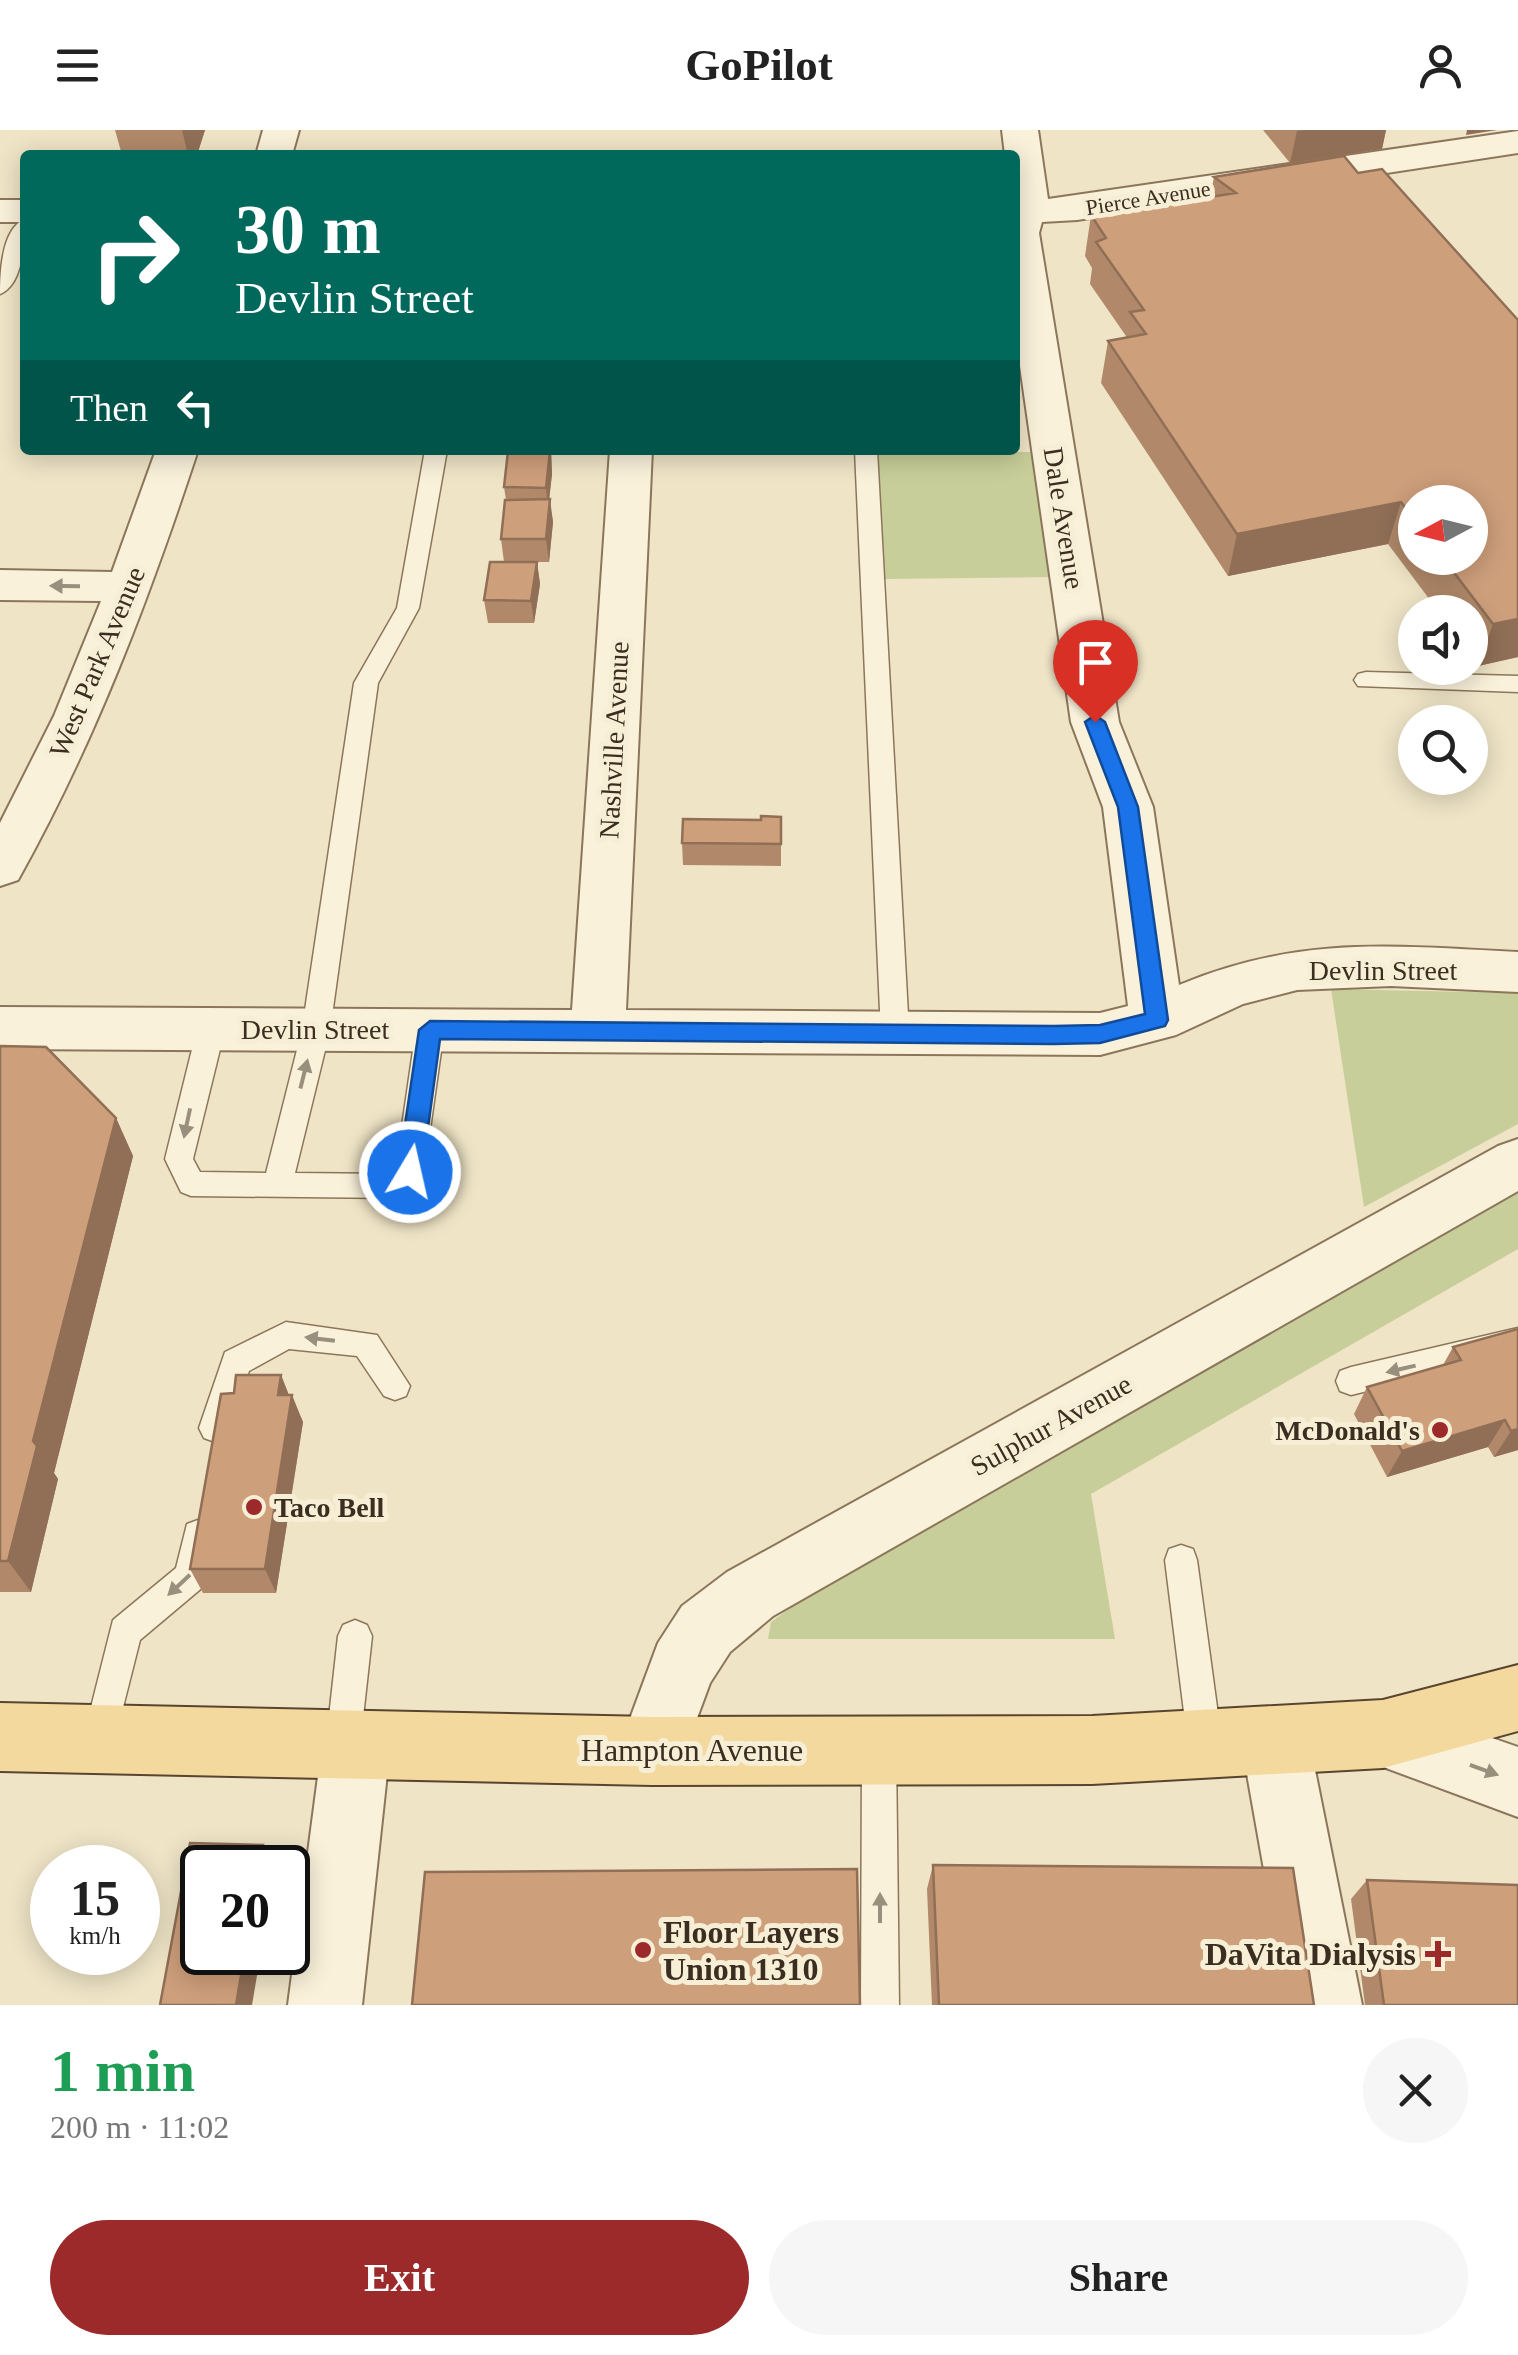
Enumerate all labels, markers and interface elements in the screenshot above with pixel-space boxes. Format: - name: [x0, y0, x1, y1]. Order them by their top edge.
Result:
- icon: menu: [50, 38, 105, 93]
- icon: person: [1413, 38, 1468, 93]
- text: GoPilot: [685, 40, 833, 90]
- street label: Pierce Avenue: [1084, 176, 1212, 220]
- icon: right: [70, 190, 200, 320]
- text: 30 m: [235, 191, 381, 268]
- text: Devlin Street: [235, 273, 474, 323]
- icon: left: [168, 380, 223, 435]
- text: Then: [70, 387, 148, 429]
- street label: Dale Avenue: [1037, 445, 1091, 591]
- north arrow: [1398, 485, 1488, 575]
- map controls: [1398, 485, 1488, 795]
- street label: West Park Avenue: [43, 562, 151, 762]
- one-way arrow: [49, 577, 81, 593]
- button: sound: [1398, 595, 1488, 685]
- pin: [1053, 620, 1138, 723]
- icon: arrive: [1068, 635, 1123, 690]
- street label: Nashville Avenue: [593, 640, 635, 840]
- button: search: [1398, 705, 1488, 795]
- street label: Devlin Street: [1309, 955, 1457, 986]
- street label: Devlin Street: [241, 1014, 389, 1045]
- one-way arrow: [297, 1058, 313, 1089]
- one-way arrow: [179, 1108, 194, 1139]
- position arrow: [358, 1120, 462, 1224]
- one-way arrow: [304, 1330, 335, 1346]
- one-way arrow: [1385, 1362, 1416, 1377]
- street label: Sulphur Avenue: [965, 1368, 1137, 1482]
- place label: McDonald's: [1275, 1415, 1420, 1446]
- marker: McDonald's: [1429, 1419, 1451, 1441]
- place label: Taco Bell: [274, 1492, 384, 1523]
- marker: Taco Bell: [243, 1496, 265, 1518]
- one-way arrow: [167, 1573, 191, 1596]
- street label: Hampton Avenue: [581, 1732, 803, 1768]
- one-way arrow: [1469, 1763, 1499, 1778]
- speed limit sign: 20: [180, 1845, 310, 1975]
- text: 15: [70, 1870, 120, 1926]
- one-way arrow: [872, 1891, 888, 1923]
- place label: Floor Layers Union 1310: [663, 1914, 839, 1987]
- text: km/h: [69, 1922, 121, 1949]
- place label: DaVita Dialysis: [1205, 1936, 1416, 1972]
- marker: Floor Layers Union 1310: [632, 1939, 654, 1961]
- marker: DaVita Dialysis: [1425, 1941, 1451, 1967]
- text: 1 min: [50, 2038, 195, 2104]
- button: close: [1363, 2038, 1468, 2143]
- text: 200 m · 11:02: [50, 2109, 229, 2145]
- button: Exit: [50, 2220, 749, 2335]
- button: Share: [769, 2220, 1468, 2335]

